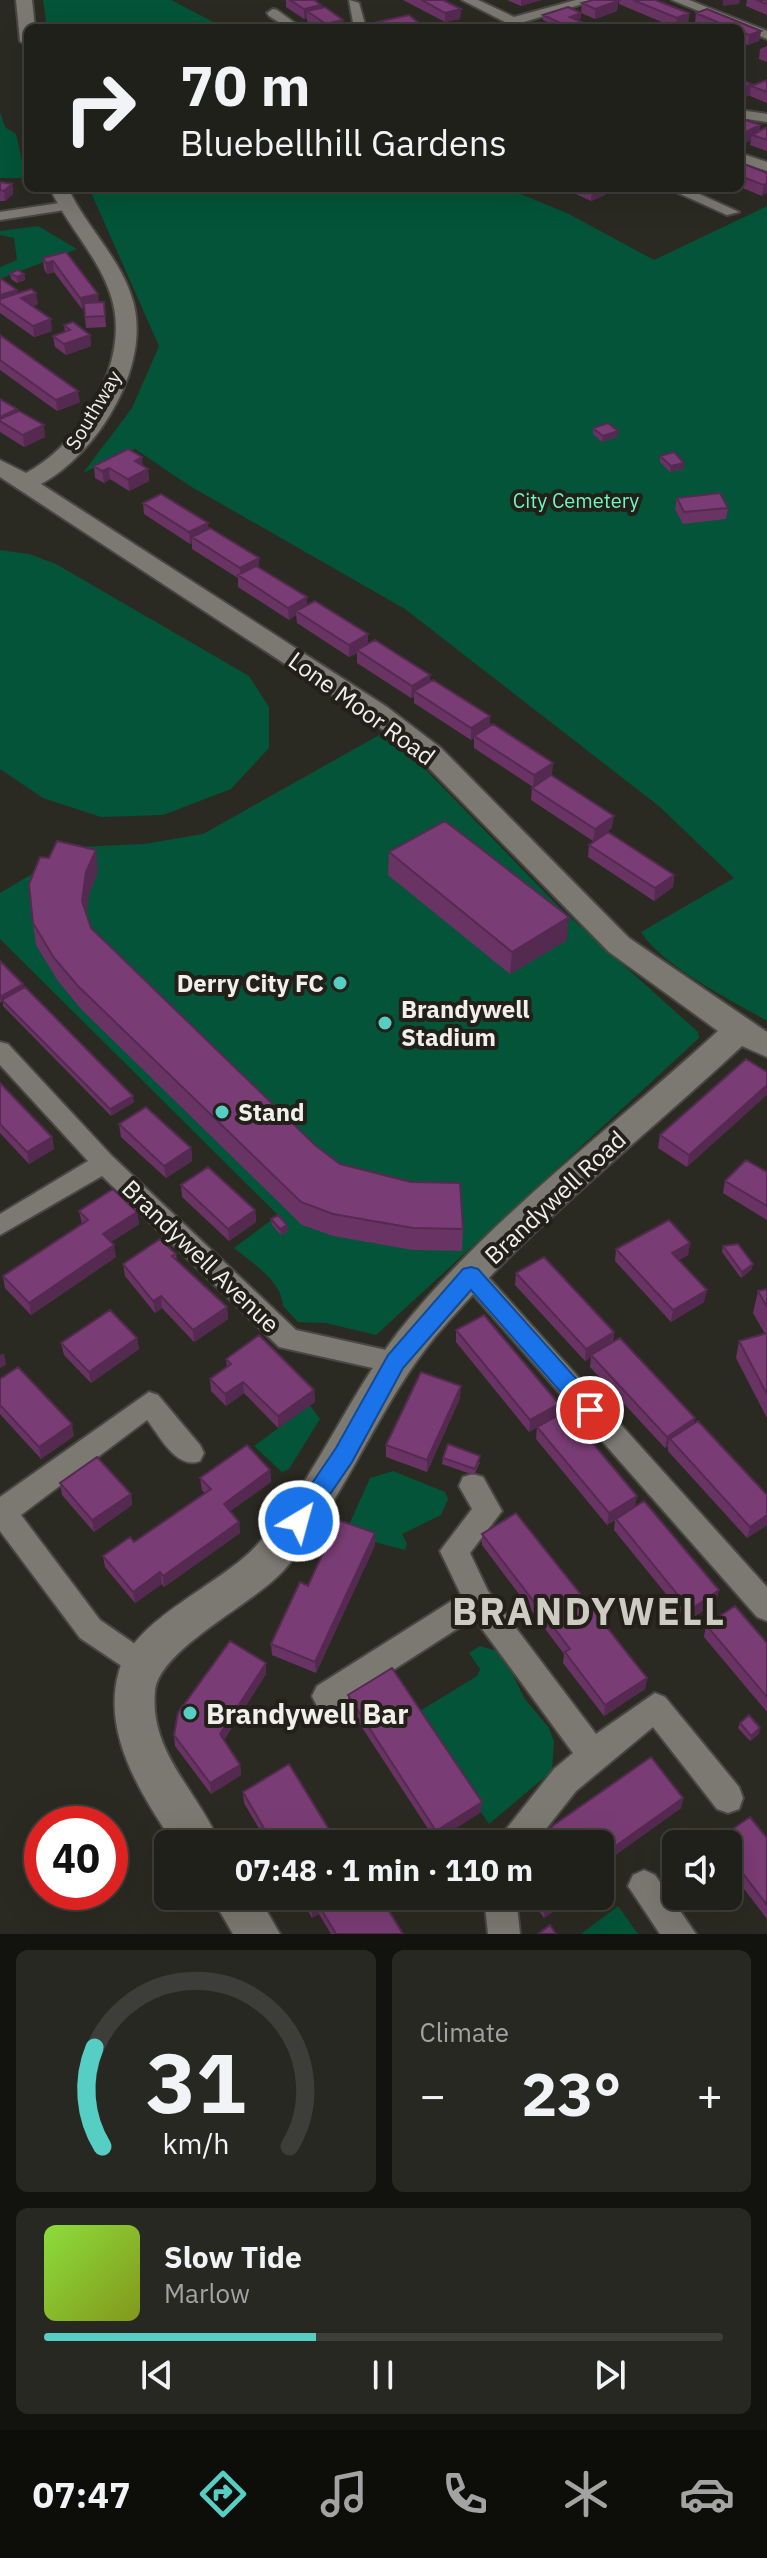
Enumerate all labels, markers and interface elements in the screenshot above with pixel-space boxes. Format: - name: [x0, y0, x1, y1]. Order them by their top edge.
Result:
- text: 70 m: [180, 49, 310, 121]
- icon: right: [48, 56, 152, 160]
- text: Bluebellhill Gardens: [180, 119, 507, 166]
- street label: Southway: [59, 365, 127, 455]
- park label: City Cemetery: [513, 487, 639, 514]
- street label: Lone Moor Road: [282, 644, 442, 772]
- place label: Derry City FC: [177, 967, 324, 999]
- marker: Derry City FC: [331, 974, 349, 992]
- place label: Brandywell Stadium: [401, 993, 530, 1053]
- marker: Brandywell Stadium: [376, 1014, 394, 1032]
- place label: Stand: [238, 1096, 305, 1128]
- marker: Stand: [213, 1103, 231, 1121]
- street label: Brandywell Road: [478, 1123, 632, 1271]
- street label: Brandywell Avenue: [115, 1173, 287, 1339]
- pin: [556, 1376, 624, 1444]
- icon: arrive: [568, 1388, 612, 1432]
- position arrow: [257, 1479, 341, 1563]
- district label: BRANDYWELL: [452, 1586, 726, 1635]
- place label: Brandywell Bar: [206, 1695, 408, 1732]
- marker: Brandywell Bar: [181, 1704, 199, 1722]
- speed limit sign: 40: [24, 1806, 128, 1910]
- map controls: [662, 1830, 742, 1910]
- button: sound: [662, 1830, 742, 1910]
- text: 07:48 · 1 min · 110 m: [235, 1850, 533, 1889]
- text: Climate: [420, 2015, 509, 2049]
- text: 31: [146, 2028, 246, 2136]
- text: 23°: [521, 2054, 621, 2133]
- text: −: [420, 2066, 446, 2123]
- text: +: [697, 2066, 723, 2123]
- text: km/h: [162, 2125, 229, 2162]
- text: Slow Tide: [164, 2237, 302, 2276]
- text: Marlow: [164, 2276, 250, 2310]
- icon: previous: [135, 2353, 179, 2397]
- icon: pause: [361, 2353, 405, 2397]
- icon: next: [588, 2353, 632, 2397]
- icon: directions: [195, 2466, 251, 2522]
- icon: music: [316, 2466, 372, 2522]
- icon: phone: [437, 2466, 493, 2522]
- icon: climate: [558, 2466, 614, 2522]
- icon: car: [679, 2466, 735, 2522]
- text: 07:47: [32, 2471, 131, 2518]

